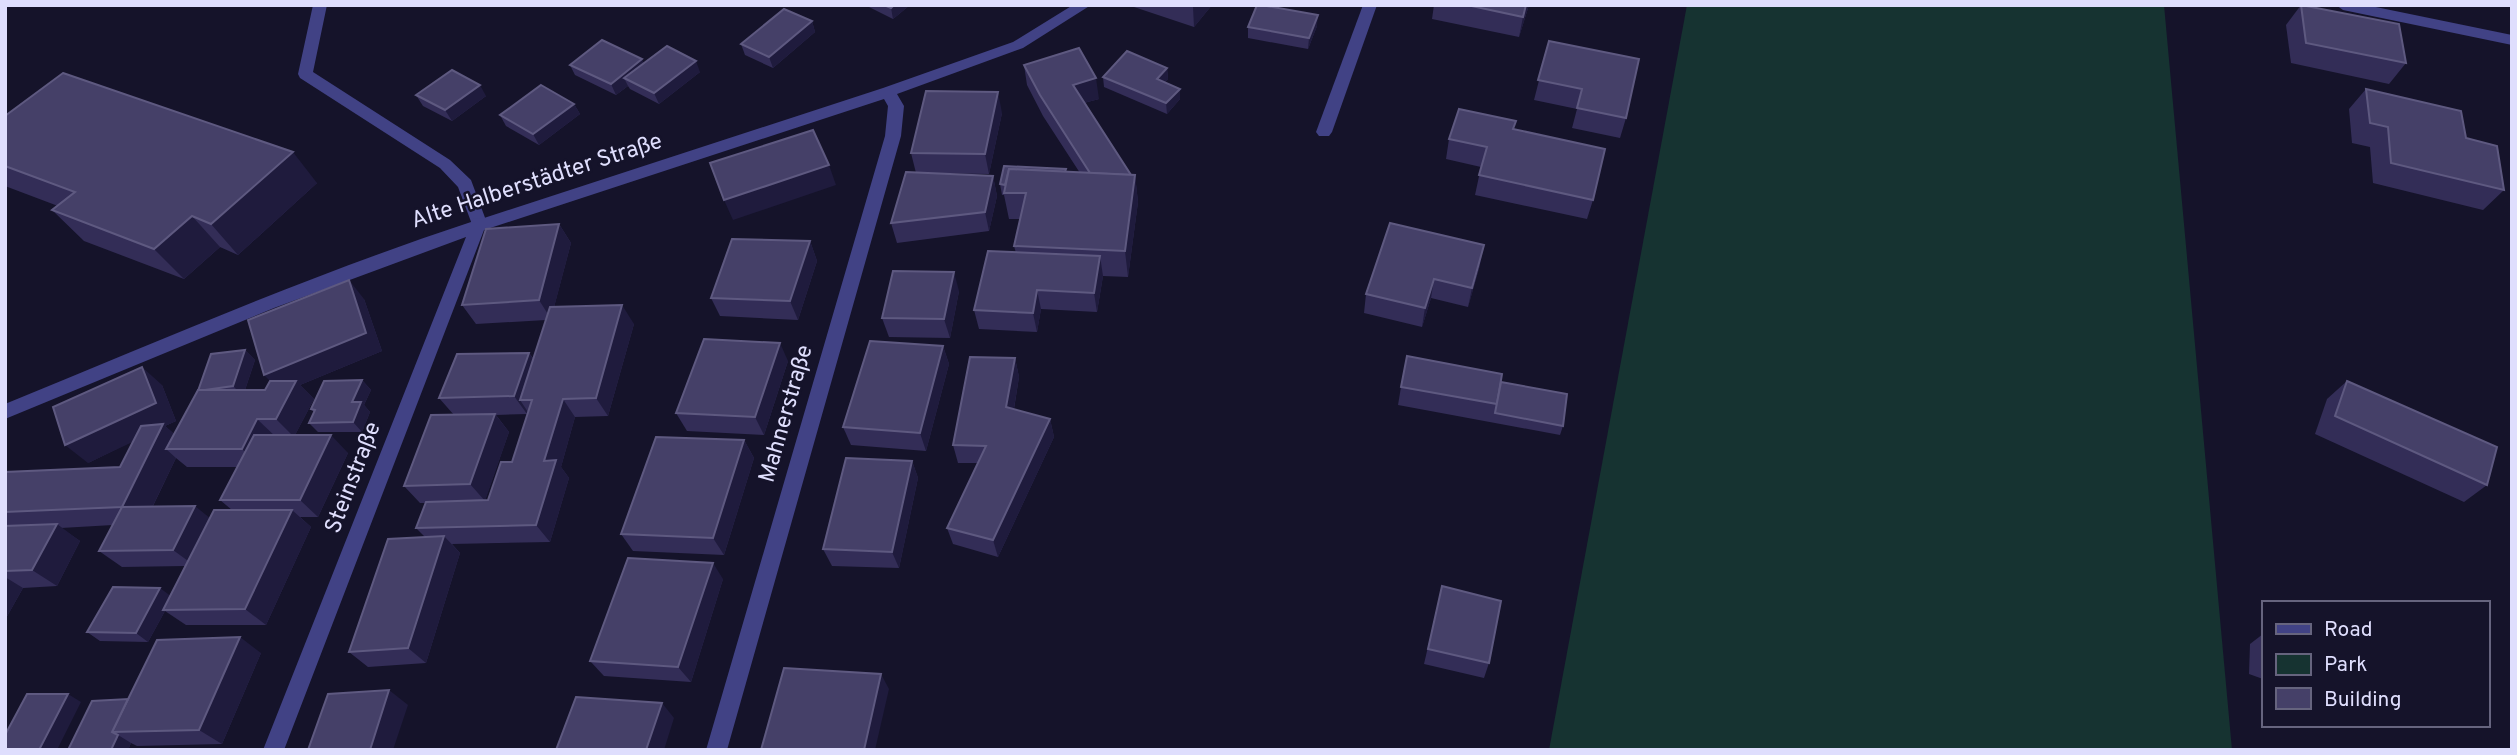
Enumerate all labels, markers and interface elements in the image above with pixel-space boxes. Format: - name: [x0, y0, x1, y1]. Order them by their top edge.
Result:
- street label: Alte Halberstädter Straße: [408, 128, 666, 236]
- street label: Mahnerstraße: [754, 342, 820, 486]
- street label: Steinstraße: [319, 418, 389, 538]
- legend: [2262, 601, 2489, 727]
- text: Road: [2324, 617, 2373, 644]
- text: Park: [2324, 652, 2367, 679]
- text: Building: [2324, 687, 2402, 714]

